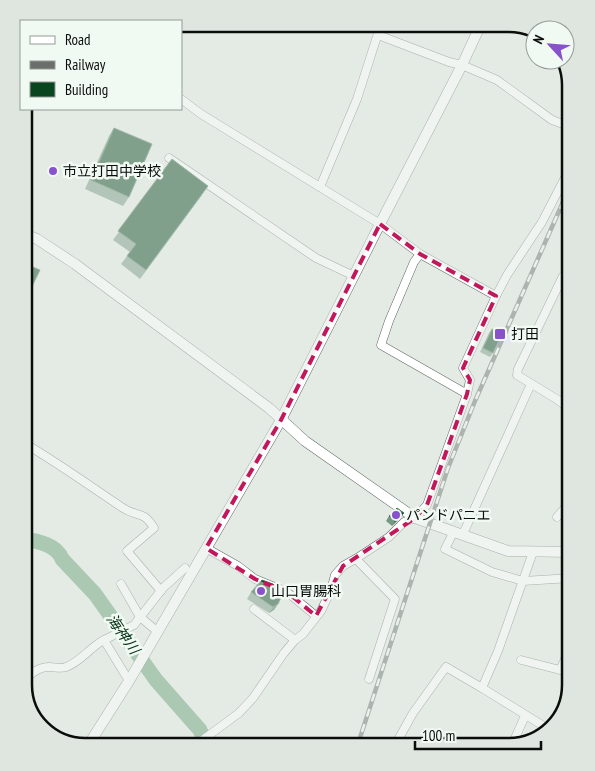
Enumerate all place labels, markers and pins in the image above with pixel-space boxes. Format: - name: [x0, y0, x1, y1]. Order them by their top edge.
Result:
- place label: 市立打田中学校: [63, 162, 161, 180]
- marker: 市立打田中学校: [47, 165, 59, 177]
- place label: 打田: [511, 325, 539, 343]
- marker: 打田: [493, 327, 507, 341]
- place label: パンドパニエ: [406, 506, 491, 524]
- marker: パンドパニエ: [390, 509, 402, 521]
- place label: 山口胃腸科: [271, 582, 341, 600]
- marker: 山口胃腸科: [255, 585, 267, 597]

